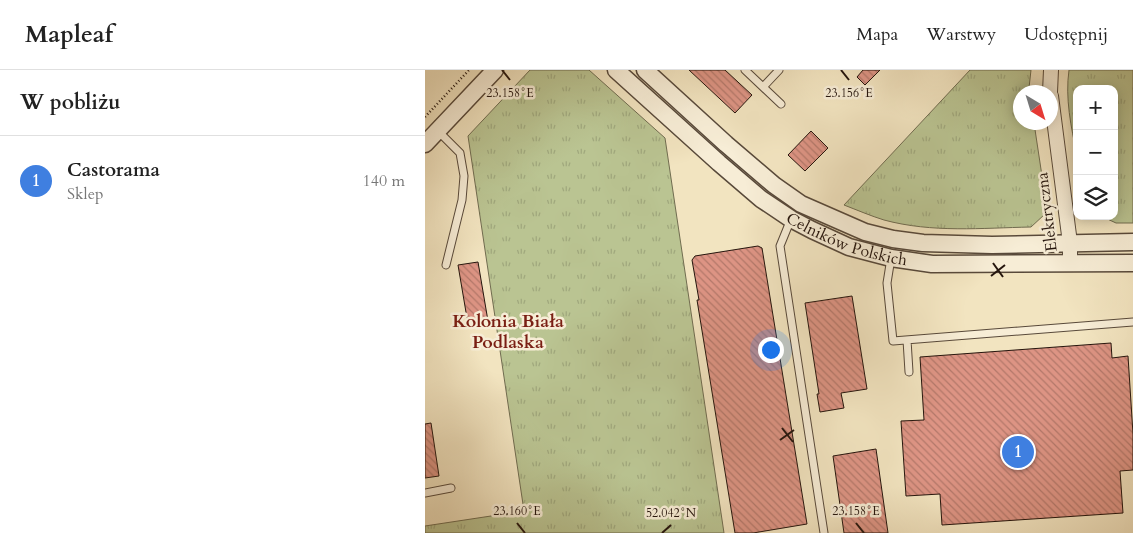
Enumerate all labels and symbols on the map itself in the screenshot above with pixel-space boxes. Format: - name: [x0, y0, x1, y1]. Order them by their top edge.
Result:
- text: 23.158°E: [486, 85, 534, 101]
- text: 23.156°E: [825, 85, 873, 101]
- north arrow: [1013, 85, 1058, 130]
- street label: Elektryczna: [1031, 171, 1063, 253]
- street label: Celników Polskich: [782, 207, 909, 271]
- district label: Kolonia Biała Podlaska: [452, 309, 564, 355]
- your location: [758, 337, 784, 363]
- pin: 1: [1002, 433, 1034, 471]
- text: 23.160°E: [493, 503, 541, 519]
- text: 23.158°E: [832, 503, 880, 519]
- text: 52.042°N: [646, 505, 697, 521]

